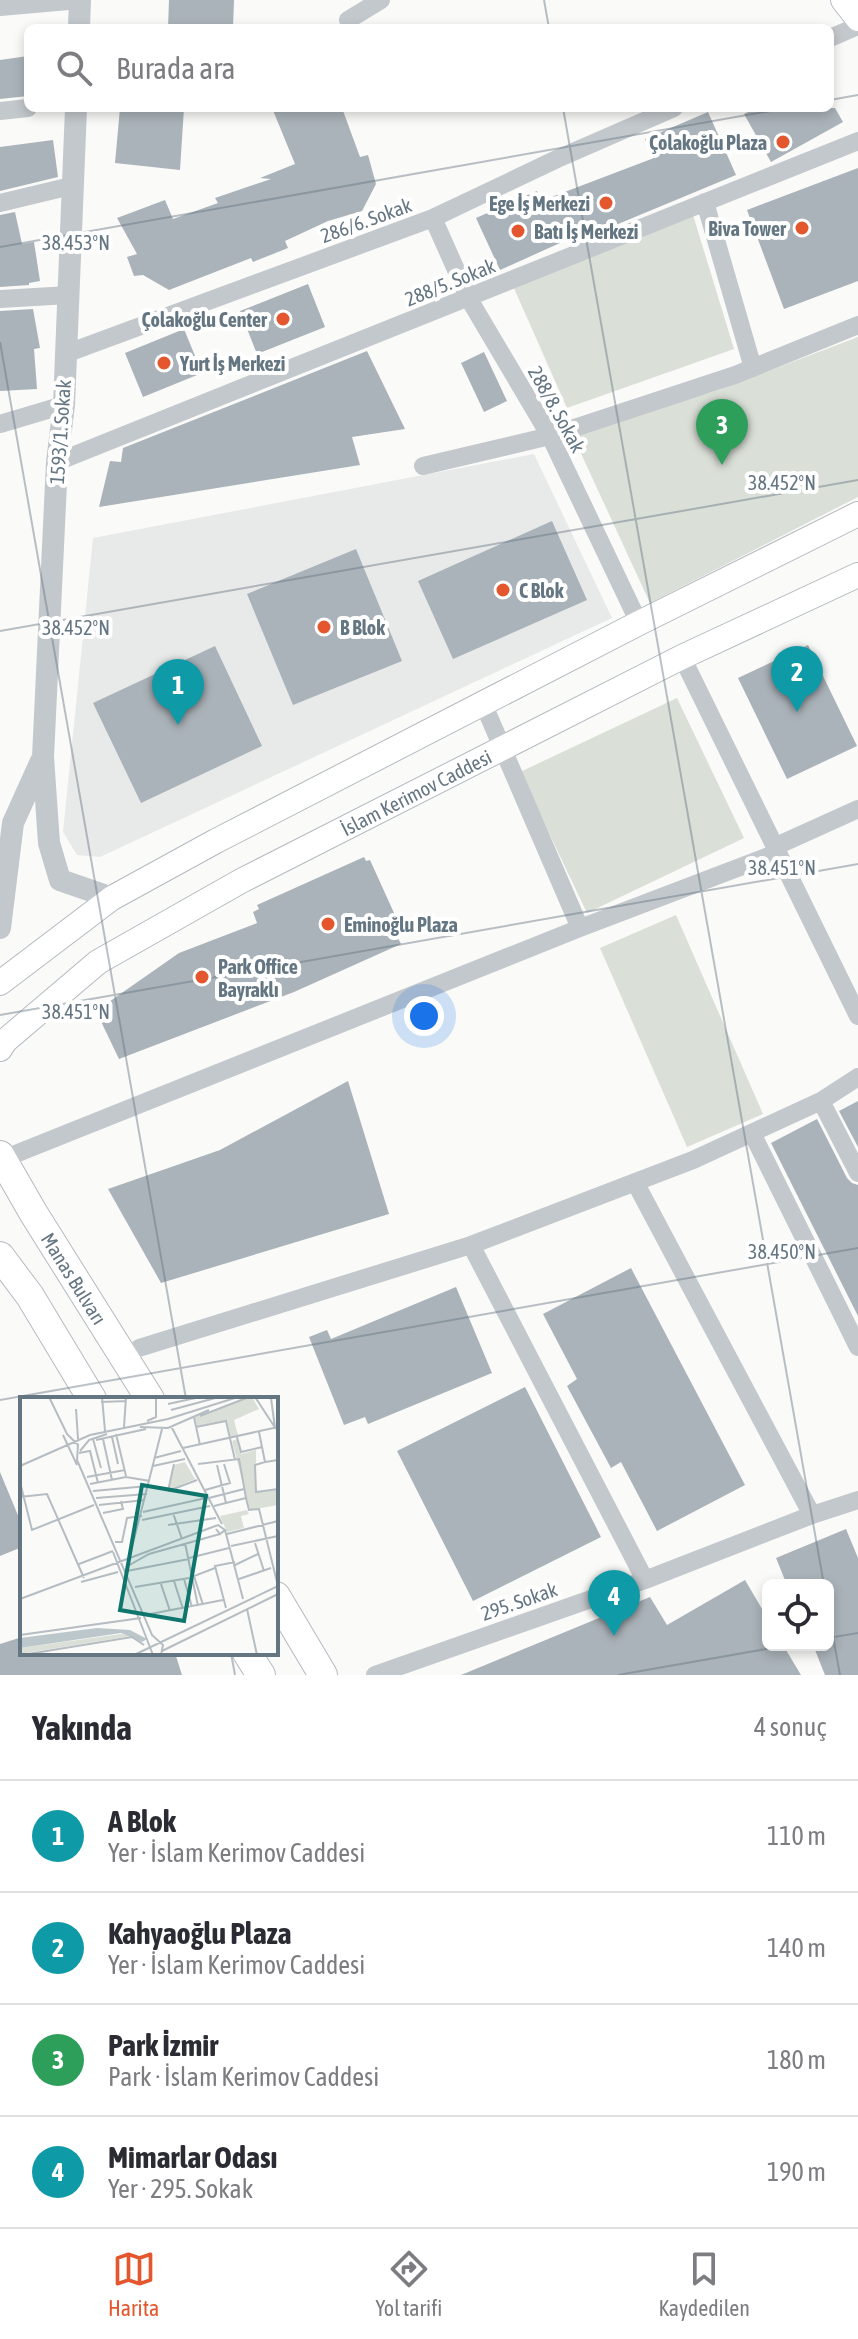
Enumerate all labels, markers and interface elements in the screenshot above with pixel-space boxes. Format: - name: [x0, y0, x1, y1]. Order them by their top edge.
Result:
- search box: [24, 24, 834, 112]
- icon: search: [52, 46, 96, 90]
- text: Burada ara: [116, 51, 235, 85]
- place label: Çolakoğlu Plaza: [649, 131, 767, 154]
- marker: Çolakoğlu Plaza: [774, 133, 792, 151]
- place label: Ege İş Merkezi: [489, 192, 590, 215]
- street label: 286/6. Sokak: [317, 193, 415, 247]
- marker: Ege İş Merkezi: [597, 194, 615, 212]
- place label: Biva Tower: [708, 217, 787, 240]
- marker: Biva Tower: [793, 219, 811, 237]
- place label: Batı İş Merkezi: [534, 220, 638, 243]
- marker: Batı İş Merkezi: [509, 222, 527, 240]
- text: 38.453°N: [42, 231, 110, 254]
- street label: 288/5. Sokak: [401, 253, 499, 311]
- place label: Çolakoğlu Center: [142, 308, 268, 331]
- marker: Çolakoğlu Center: [274, 310, 292, 328]
- place label: Yurt İş Merkezi: [179, 352, 285, 375]
- marker: Yurt İş Merkezi: [155, 354, 173, 372]
- street label: 288/8. Sokak: [524, 362, 590, 456]
- street label: 1593/1. Sokak: [45, 379, 75, 485]
- pin: 3: [696, 399, 748, 465]
- text: 38.452°N: [748, 471, 816, 494]
- place label: C Blok: [519, 579, 564, 602]
- marker: C Blok: [494, 581, 512, 599]
- text: 38.452°N: [42, 616, 110, 639]
- place label: B Blok: [340, 616, 385, 639]
- marker: B Blok: [315, 618, 333, 636]
- pin: 2: [771, 646, 823, 712]
- pin: 1: [152, 659, 204, 725]
- street label: İslam Kerimov Caddesi: [337, 744, 495, 840]
- text: 38.451°N: [748, 856, 816, 879]
- place label: Eminoğlu Plaza: [344, 913, 458, 936]
- marker: Eminoğlu Plaza: [319, 915, 337, 933]
- place label: Park Office Bayraklı: [218, 955, 298, 1001]
- marker: Park Office Bayraklı: [193, 968, 211, 986]
- your location: [404, 996, 444, 1036]
- text: 38.451°N: [42, 1000, 110, 1023]
- street label: Manas Bulvarı: [37, 1228, 112, 1328]
- text: 38.450°N: [748, 1240, 816, 1263]
- inset map: [20, 1397, 278, 1655]
- pin: 4: [588, 1570, 640, 1636]
- street label: 295. Sokak: [478, 1577, 560, 1625]
- map controls: [762, 1579, 834, 1651]
- button: locate: [762, 1579, 834, 1651]
- text: Yakında: [32, 1708, 132, 1747]
- text: 4 sonuç: [754, 1712, 826, 1742]
- text: A Blok: [108, 1804, 176, 1838]
- text: 1: [52, 1821, 64, 1851]
- text: 110 m: [767, 1821, 826, 1851]
- text: Yer · İslam Kerimov Caddesi: [108, 1838, 365, 1868]
- text: Kahyaoğlu Plaza: [108, 1916, 292, 1950]
- text: 2: [52, 1933, 64, 1963]
- text: 140 m: [767, 1933, 826, 1963]
- text: Yer · İslam Kerimov Caddesi: [108, 1950, 365, 1980]
- text: Park İzmir: [108, 2028, 218, 2062]
- text: 3: [52, 2045, 64, 2075]
- text: 180 m: [767, 2045, 826, 2075]
- text: Park · İslam Kerimov Caddesi: [108, 2062, 379, 2092]
- text: Mimarlar Odası: [108, 2140, 277, 2174]
- text: 4: [52, 2157, 64, 2187]
- text: 190 m: [767, 2157, 826, 2187]
- text: Yer · 295. Sokak: [108, 2174, 253, 2204]
- tab: Harita: [108, 2247, 159, 2321]
- tab: Yol tarifi: [375, 2247, 442, 2321]
- tab: Kaydedilen: [658, 2247, 750, 2321]

